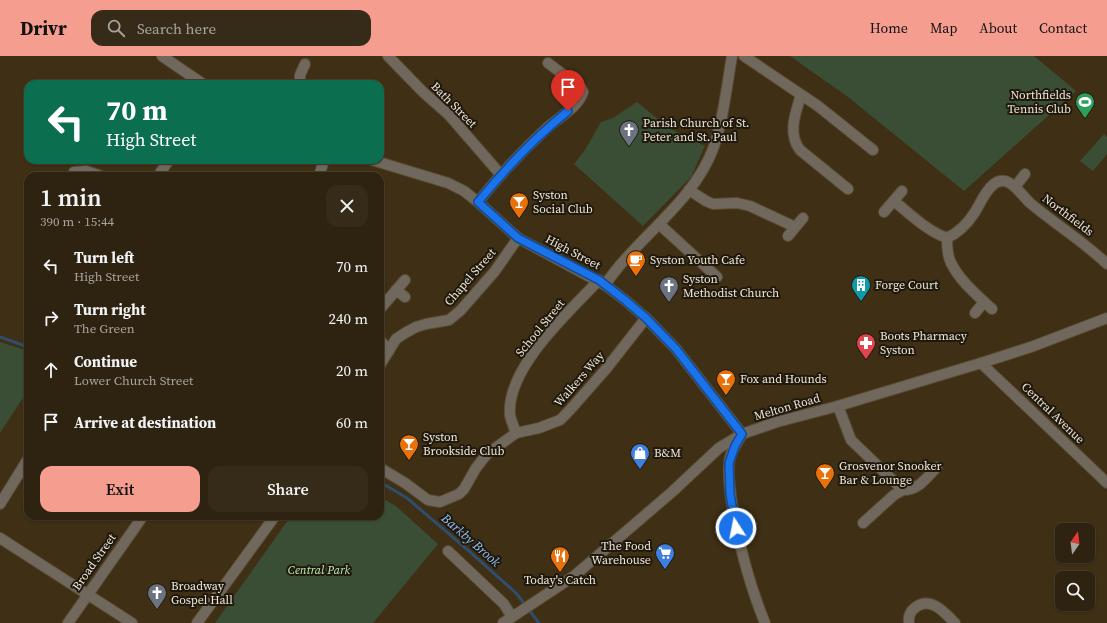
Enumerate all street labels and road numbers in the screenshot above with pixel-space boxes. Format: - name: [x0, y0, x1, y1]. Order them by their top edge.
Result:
- street label: Bath Street: [428, 79, 480, 131]
- street label: Northfields: [1039, 190, 1097, 240]
- street label: High Street: [543, 231, 603, 273]
- street label: Chapel Street: [441, 245, 499, 309]
- street label: School Street: [512, 296, 568, 360]
- street label: Walkers Way: [551, 347, 608, 410]
- street label: Central Avenue: [1018, 379, 1088, 447]
- street label: Melton Road: [752, 390, 822, 424]
- street label: Broad Street: [69, 530, 119, 594]

